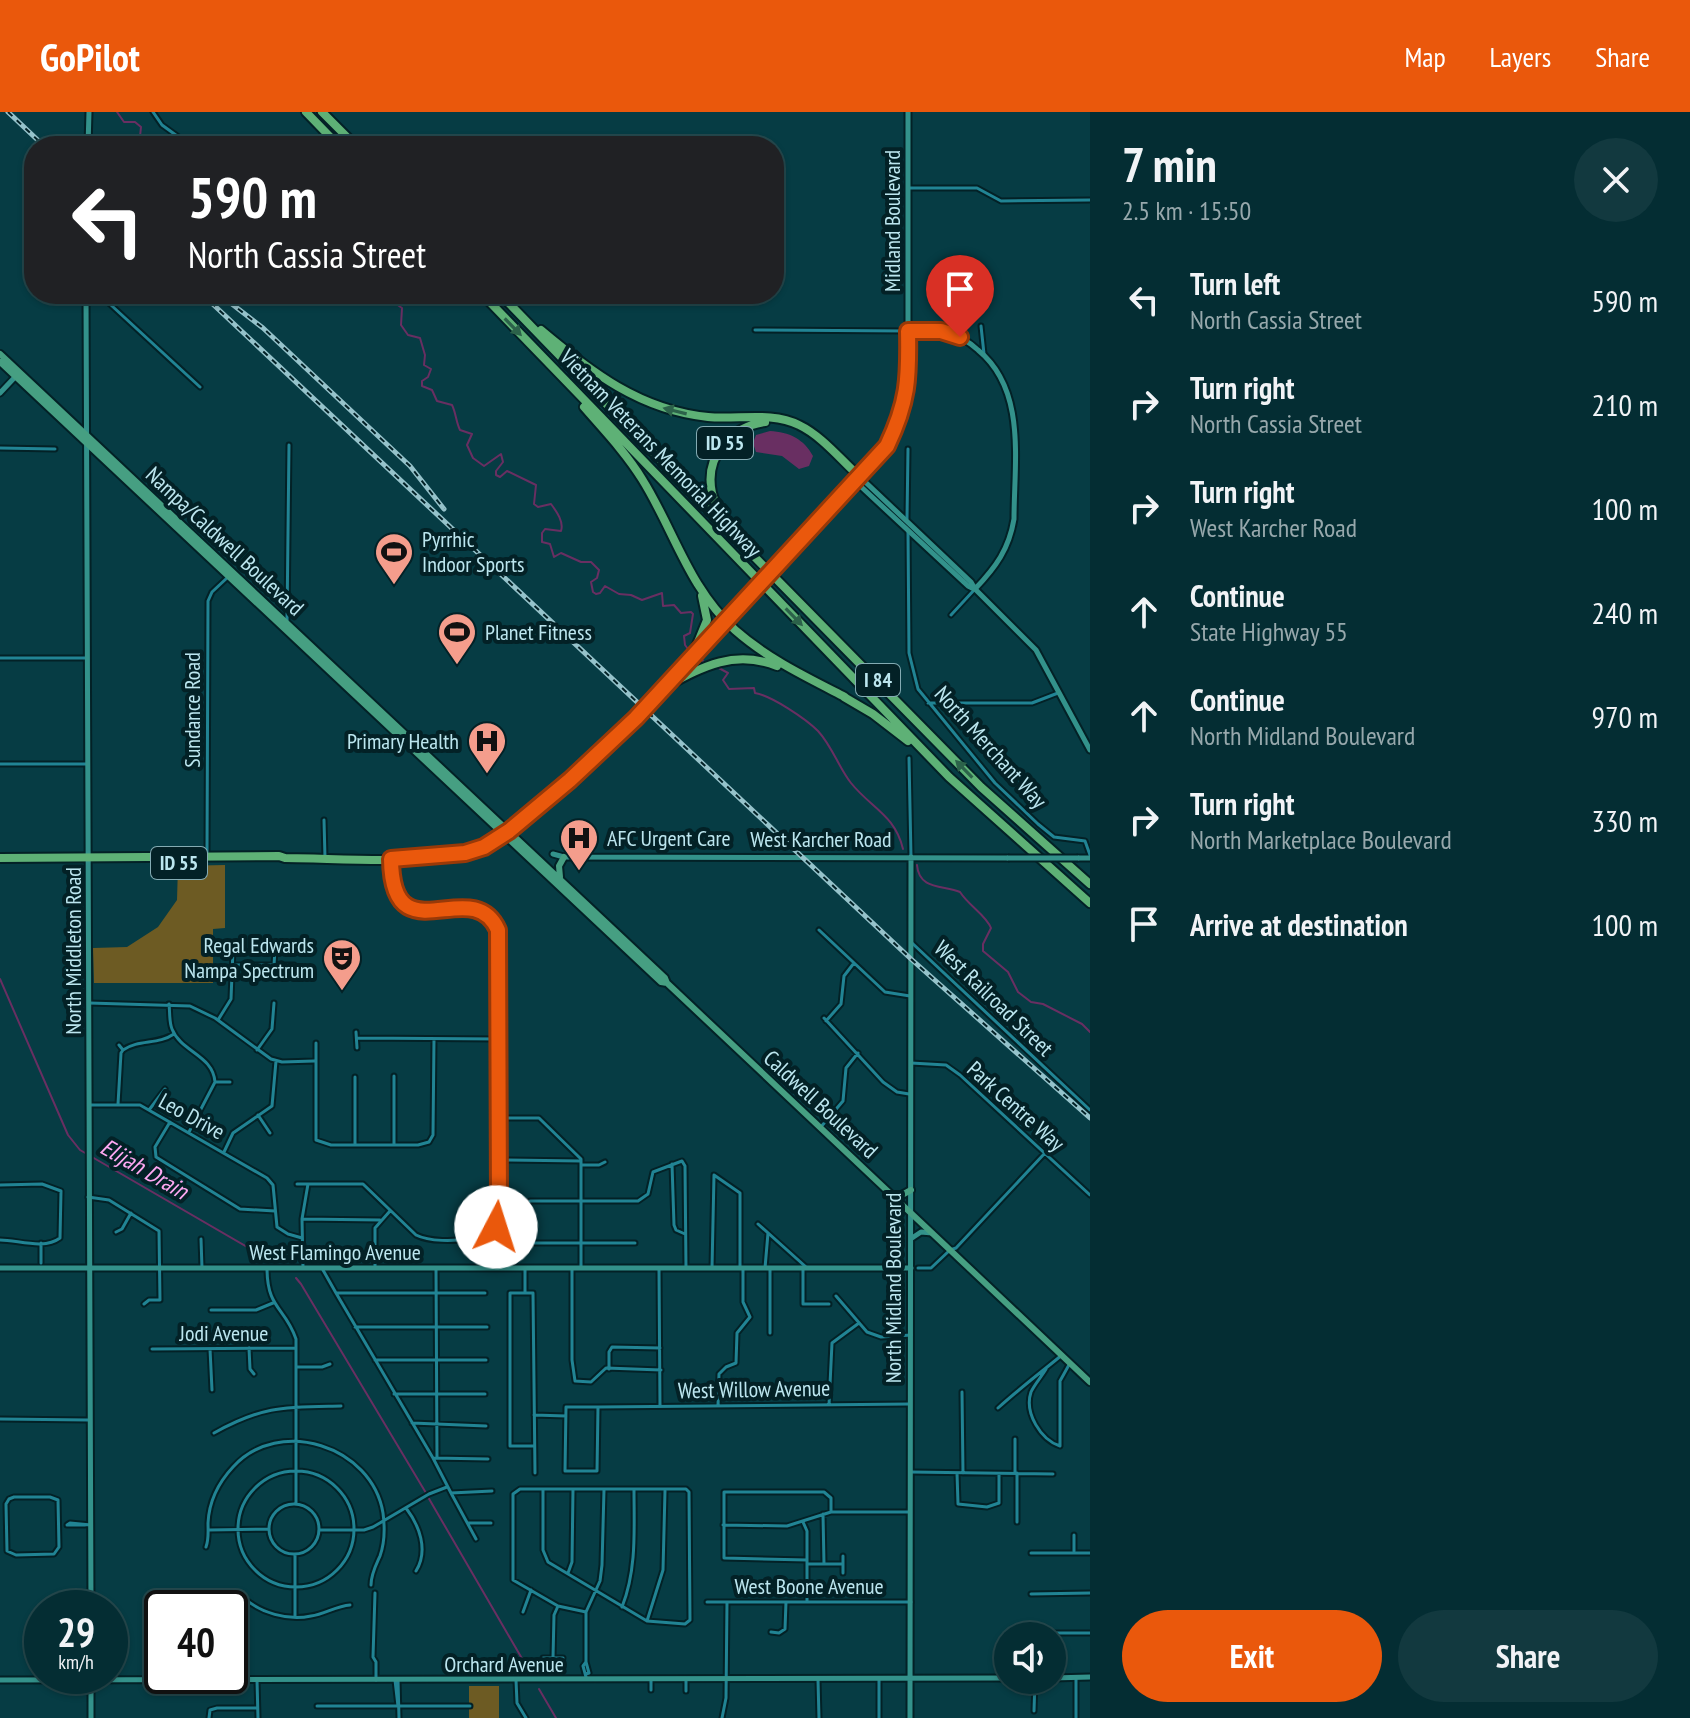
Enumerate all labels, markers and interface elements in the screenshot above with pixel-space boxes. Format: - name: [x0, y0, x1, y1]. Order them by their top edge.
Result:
- text: GoPilot: [40, 32, 140, 81]
- text: Map: [1404, 38, 1446, 75]
- text: Layers: [1490, 38, 1551, 75]
- text: Share: [1595, 38, 1650, 75]
- text: 7 min: [1122, 133, 1217, 195]
- button: close: [1574, 138, 1658, 222]
- street label: Midland Boulevard: [878, 150, 906, 292]
- text: 590 m: [188, 161, 317, 233]
- icon: left: [56, 168, 160, 272]
- text: 2.5 km · 15:50: [1122, 194, 1251, 227]
- text: North Cassia Street: [188, 231, 426, 278]
- pin: [926, 255, 994, 337]
- text: Turn left: [1190, 264, 1280, 303]
- icon: arrive: [938, 267, 982, 311]
- icon: left: [1122, 278, 1166, 322]
- text: 590 m: [1592, 281, 1658, 320]
- text: North Cassia Street: [1190, 303, 1362, 336]
- one-way arrow: [504, 317, 522, 336]
- street label: Vietnam Veterans Memorial Highway: [553, 342, 768, 564]
- text: Turn right: [1190, 368, 1294, 407]
- icon: right: [1122, 382, 1166, 426]
- text: 210 m: [1592, 385, 1658, 424]
- one-way arrow: [663, 405, 688, 417]
- text: North Cassia Street: [1190, 407, 1362, 440]
- road number: ID 55: [697, 427, 753, 459]
- street label: Nampa/Caldwell Boulevard: [140, 461, 310, 621]
- text: Turn right: [1190, 472, 1294, 511]
- icon: right: [1122, 486, 1166, 530]
- text: 100 m: [1592, 489, 1658, 528]
- text: West Karcher Road: [1190, 511, 1357, 544]
- place label: Pyrrhic Indoor Sports: [422, 525, 525, 578]
- sports icon: Pyrrhic Indoor Sports: [373, 531, 415, 586]
- text: Continue: [1190, 576, 1285, 615]
- icon: ahead: [1122, 590, 1166, 634]
- text: 240 m: [1592, 593, 1658, 632]
- one-way arrow: [785, 607, 803, 626]
- sports icon: Planet Fitness: [436, 611, 478, 666]
- text: State Highway 55: [1190, 615, 1348, 648]
- place label: Planet Fitness: [485, 618, 592, 646]
- street label: Sundance Road: [178, 652, 206, 768]
- road number: I 84: [856, 664, 900, 696]
- street label: North Merchant Way: [929, 680, 1054, 814]
- text: Continue: [1190, 680, 1285, 719]
- icon: ahead: [1122, 694, 1166, 738]
- text: 970 m: [1592, 697, 1658, 736]
- text: North Midland Boulevard: [1190, 719, 1415, 752]
- hospital icon: Primary Health: [466, 720, 508, 775]
- place label: Primary Health: [347, 727, 459, 755]
- one-way arrow: [955, 760, 974, 779]
- text: Turn right: [1190, 784, 1294, 823]
- icon: right: [1122, 798, 1166, 842]
- text: 330 m: [1592, 801, 1658, 840]
- hospital icon: AFC Urgent Care: [558, 817, 600, 872]
- text: North Marketplace Boulevard: [1190, 823, 1452, 856]
- place label: AFC Urgent Care: [607, 824, 731, 852]
- street label: West Karcher Road: [750, 825, 892, 853]
- road number: ID 55: [151, 847, 207, 879]
- street label: North Middleton Road: [59, 867, 87, 1035]
- icon: arrive: [1122, 902, 1166, 946]
- text: Arrive at destination: [1190, 905, 1408, 944]
- text: 100 m: [1592, 905, 1658, 944]
- place label: Regal Edwards Nampa Spectrum: [184, 931, 314, 984]
- street label: West Railroad Street: [929, 934, 1059, 1062]
- theatre icon: Regal Edwards Nampa Spectrum: [321, 937, 363, 992]
- street label: Caldwell Boulevard: [758, 1044, 884, 1164]
- street label: Park Centre Way: [961, 1055, 1071, 1158]
- street label: Leo Drive: [154, 1086, 230, 1146]
- water label: Elijah Drain: [95, 1131, 195, 1207]
- position arrow: [454, 1185, 538, 1269]
- street label: North Midland Boulevard: [879, 1193, 907, 1383]
- street label: West Flamingo Avenue: [249, 1238, 421, 1266]
- street label: Jodi Avenue: [179, 1319, 268, 1347]
- street label: West Willow Avenue: [678, 1374, 830, 1404]
- street label: West Boone Avenue: [734, 1572, 884, 1600]
- speed limit sign: 40: [144, 1590, 248, 1694]
- text: 29: [57, 1606, 95, 1658]
- button: Exit: [1122, 1610, 1382, 1702]
- button: Share: [1398, 1610, 1658, 1702]
- map controls: [994, 1622, 1066, 1694]
- button: sound: [994, 1622, 1066, 1694]
- text: km/h: [58, 1649, 94, 1675]
- street label: Orchard Avenue: [444, 1650, 564, 1678]

